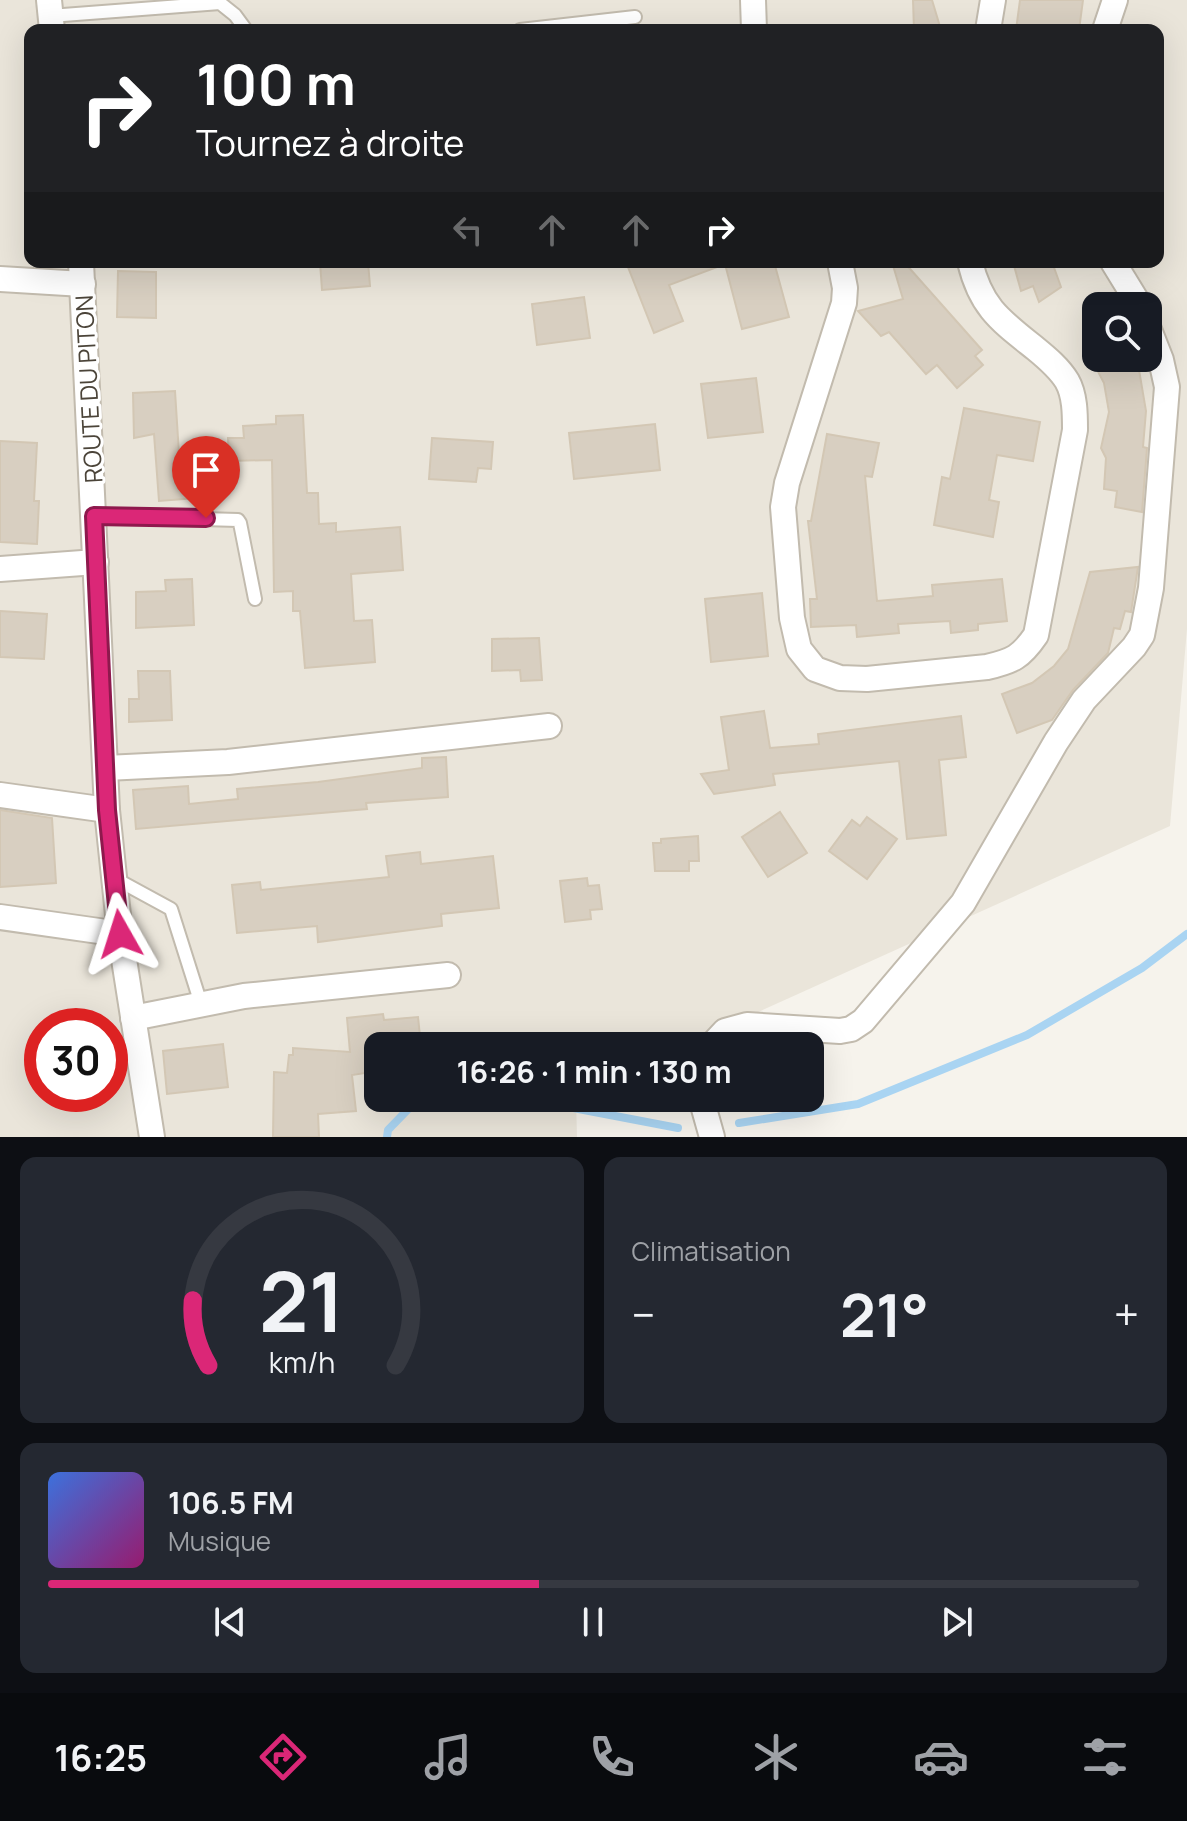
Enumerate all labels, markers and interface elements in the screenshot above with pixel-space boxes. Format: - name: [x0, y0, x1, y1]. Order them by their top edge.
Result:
- text: 100 m: [196, 45, 356, 122]
- icon: right: [64, 56, 168, 160]
- text: Tournez à droite: [196, 118, 464, 167]
- icon: left: [446, 208, 490, 252]
- icon: ahead: [530, 208, 574, 252]
- icon: ahead: [614, 208, 658, 252]
- icon: right: [698, 208, 742, 252]
- map controls: [1082, 292, 1162, 372]
- button: search: [1082, 292, 1162, 372]
- street label: ROUTE DU PITON: [67, 294, 109, 484]
- pin: [172, 436, 240, 518]
- icon: arrive: [184, 448, 228, 492]
- position arrow: [78, 892, 162, 976]
- speed limit sign: 30: [24, 1008, 128, 1112]
- text: 16:26 · 1 min · 130 m: [456, 1051, 732, 1092]
- text: Climatisation: [632, 1233, 791, 1269]
- text: 21: [259, 1243, 345, 1357]
- text: 21°: [840, 1273, 929, 1355]
- text: −: [632, 1284, 655, 1344]
- text: +: [1114, 1284, 1139, 1344]
- text: km/h: [269, 1343, 335, 1382]
- text: 106.5 FM: [168, 1482, 294, 1523]
- text: Musique: [168, 1523, 271, 1559]
- icon: previous: [208, 1600, 252, 1644]
- icon: pause: [571, 1600, 615, 1644]
- icon: next: [935, 1600, 979, 1644]
- icon: directions: [255, 1729, 311, 1785]
- icon: music: [420, 1729, 476, 1785]
- icon: phone: [584, 1729, 640, 1785]
- icon: climate: [748, 1729, 804, 1785]
- icon: car: [913, 1729, 969, 1785]
- icon: filters: [1077, 1729, 1133, 1785]
- text: 16:25: [54, 1733, 147, 1782]

